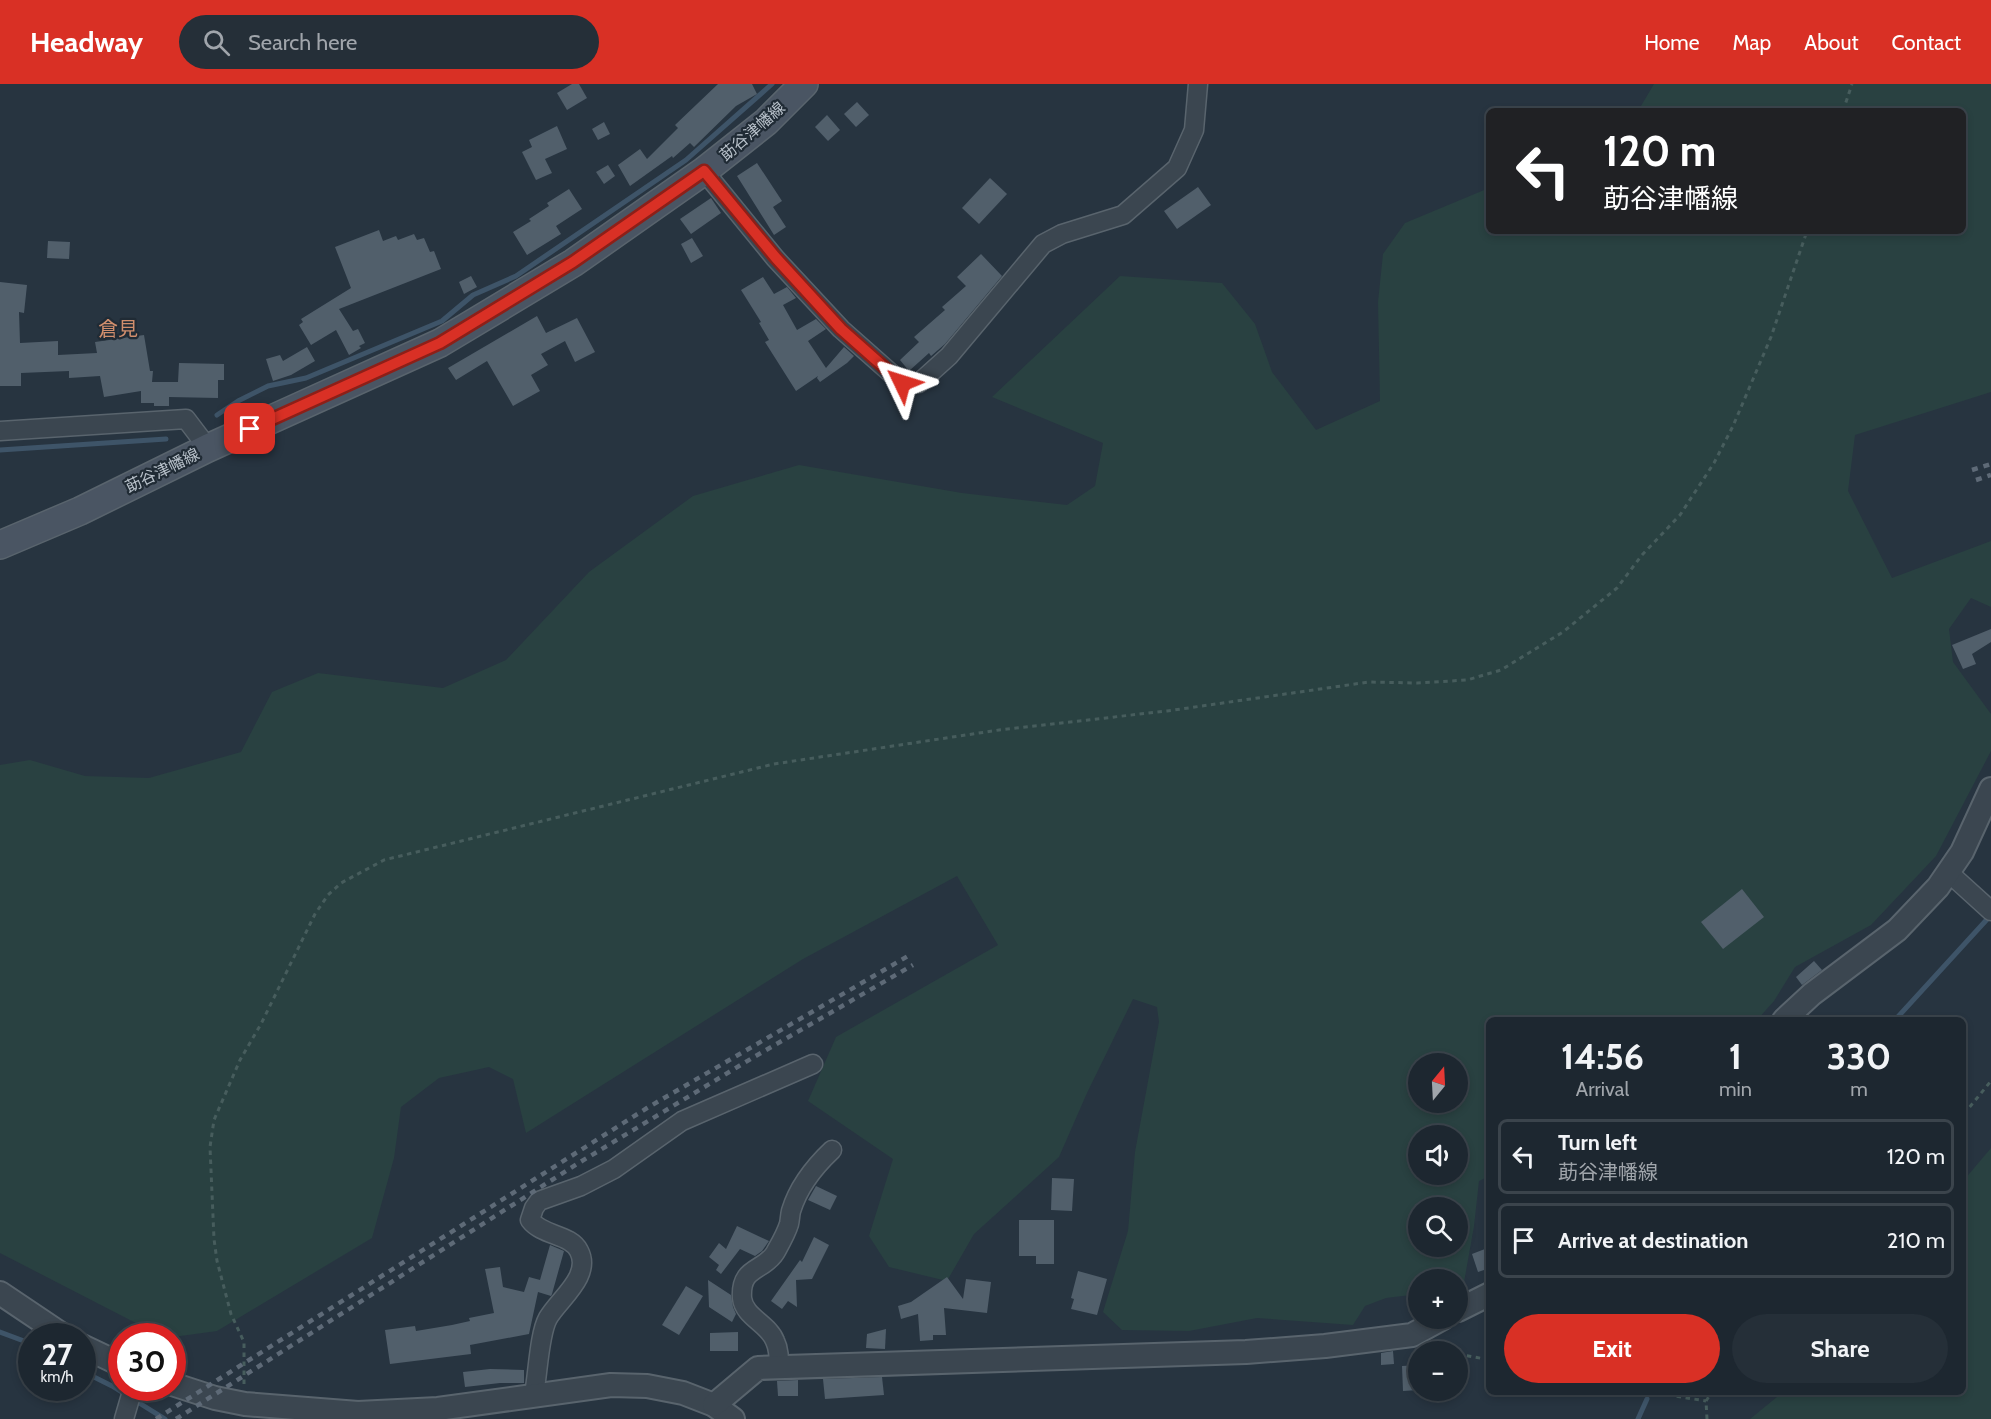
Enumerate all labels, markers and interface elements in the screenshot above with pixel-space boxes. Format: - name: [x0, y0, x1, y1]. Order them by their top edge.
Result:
- search box: [179, 15, 599, 69]
- text: Headway: [30, 25, 143, 59]
- icon: search: [200, 26, 233, 59]
- text: Search here: [248, 29, 357, 56]
- text: Home: [1644, 30, 1700, 55]
- text: Map: [1733, 30, 1771, 55]
- text: About: [1804, 30, 1858, 55]
- text: Contact: [1891, 30, 1961, 55]
- street label: 莇谷津幡線: [716, 98, 789, 165]
- text: 120 m: [1603, 125, 1716, 177]
- icon: left: [1504, 132, 1582, 210]
- text: 莇谷津幡線: [1603, 182, 1738, 215]
- district label: 倉見: [98, 317, 138, 341]
- position arrow: [870, 351, 934, 415]
- pin: [224, 403, 275, 454]
- icon: arrive: [233, 412, 266, 445]
- street label: 莇谷津幡線: [122, 444, 202, 497]
- text: 14:56: [1561, 1034, 1644, 1078]
- text: 1: [1729, 1034, 1742, 1078]
- text: 330: [1827, 1034, 1891, 1078]
- north arrow: [1408, 1053, 1468, 1113]
- map controls: [1408, 1053, 1468, 1401]
- text: Arrival: [1576, 1077, 1629, 1101]
- text: min: [1719, 1077, 1752, 1101]
- text: m: [1850, 1077, 1868, 1101]
- button: sound: [1408, 1125, 1468, 1185]
- text: Turn left: [1558, 1129, 1637, 1156]
- icon: left: [1507, 1140, 1540, 1173]
- text: 120 m: [1887, 1143, 1945, 1170]
- text: 莇谷津幡線: [1558, 1160, 1658, 1184]
- button: search: [1408, 1197, 1468, 1257]
- icon: arrive: [1507, 1224, 1540, 1257]
- text: Arrive at destination: [1558, 1227, 1748, 1254]
- text: 210 m: [1887, 1227, 1945, 1254]
- button: +: [1408, 1269, 1468, 1329]
- button: Exit: [1504, 1314, 1720, 1383]
- button: Share: [1732, 1314, 1948, 1383]
- speed limit sign: 30: [108, 1323, 186, 1401]
- text: 27: [41, 1336, 73, 1373]
- button: −: [1408, 1341, 1468, 1401]
- text: km/h: [41, 1368, 73, 1386]

